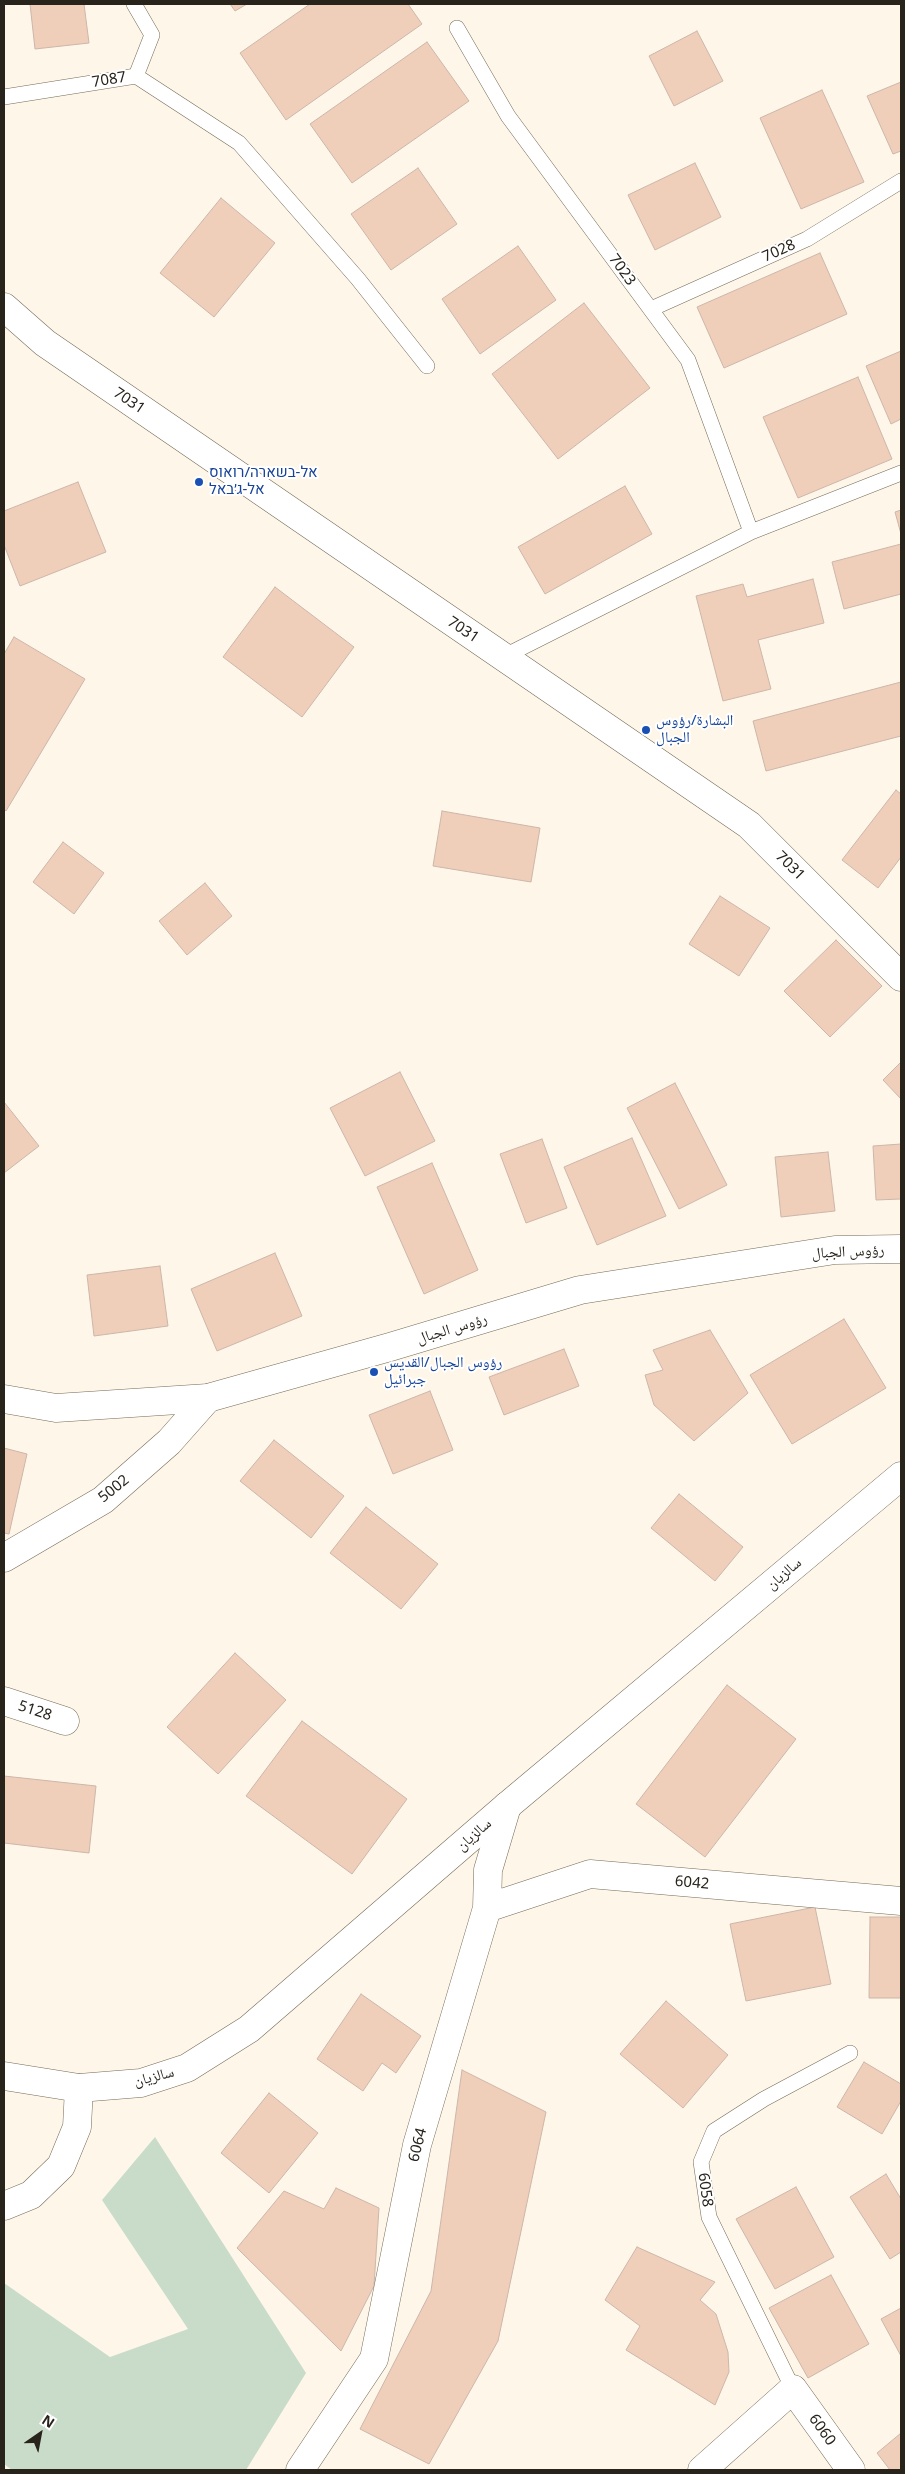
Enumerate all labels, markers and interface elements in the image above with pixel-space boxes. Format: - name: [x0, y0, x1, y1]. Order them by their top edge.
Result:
- street label: 7087: [91, 68, 127, 92]
- street label: 7028: [760, 236, 798, 266]
- street label: 7023: [605, 251, 639, 289]
- street label: 7031: [110, 384, 148, 418]
- place label: אל-בשארה/רואוס אל-ג׳באל: [209, 464, 318, 499]
- marker: אל-בשארה/רואוס אל-ג׳באל: [193, 476, 205, 488]
- street label: 7031: [444, 613, 482, 647]
- place label: البشارة/رؤوس الجبال: [656, 712, 733, 747]
- marker: البشارة/رؤوس الجبال: [640, 724, 652, 736]
- street label: 7031: [772, 848, 808, 884]
- street label: رؤوس الجبال: [811, 1241, 885, 1263]
- street label: رؤوس الجبال: [415, 1310, 489, 1348]
- place label: رؤوس الجبال/القديس جبرائيل: [384, 1354, 502, 1389]
- marker: رؤوس الجبال/القديس جبرائيل: [368, 1366, 380, 1378]
- street label: 5002: [95, 1471, 133, 1507]
- street label: سالزيان: [763, 1554, 805, 1594]
- street label: 5128: [16, 1697, 54, 1725]
- street label: سالزيان: [453, 1815, 495, 1855]
- street label: 6042: [674, 1873, 710, 1893]
- street label: سالزيان: [132, 2063, 176, 2091]
- street label: 6064: [405, 2126, 431, 2164]
- street label: 6058: [694, 2172, 716, 2208]
- north arrow: [15, 2409, 65, 2459]
- text: N: [38, 2410, 58, 2432]
- street label: 6060: [805, 2411, 839, 2449]

